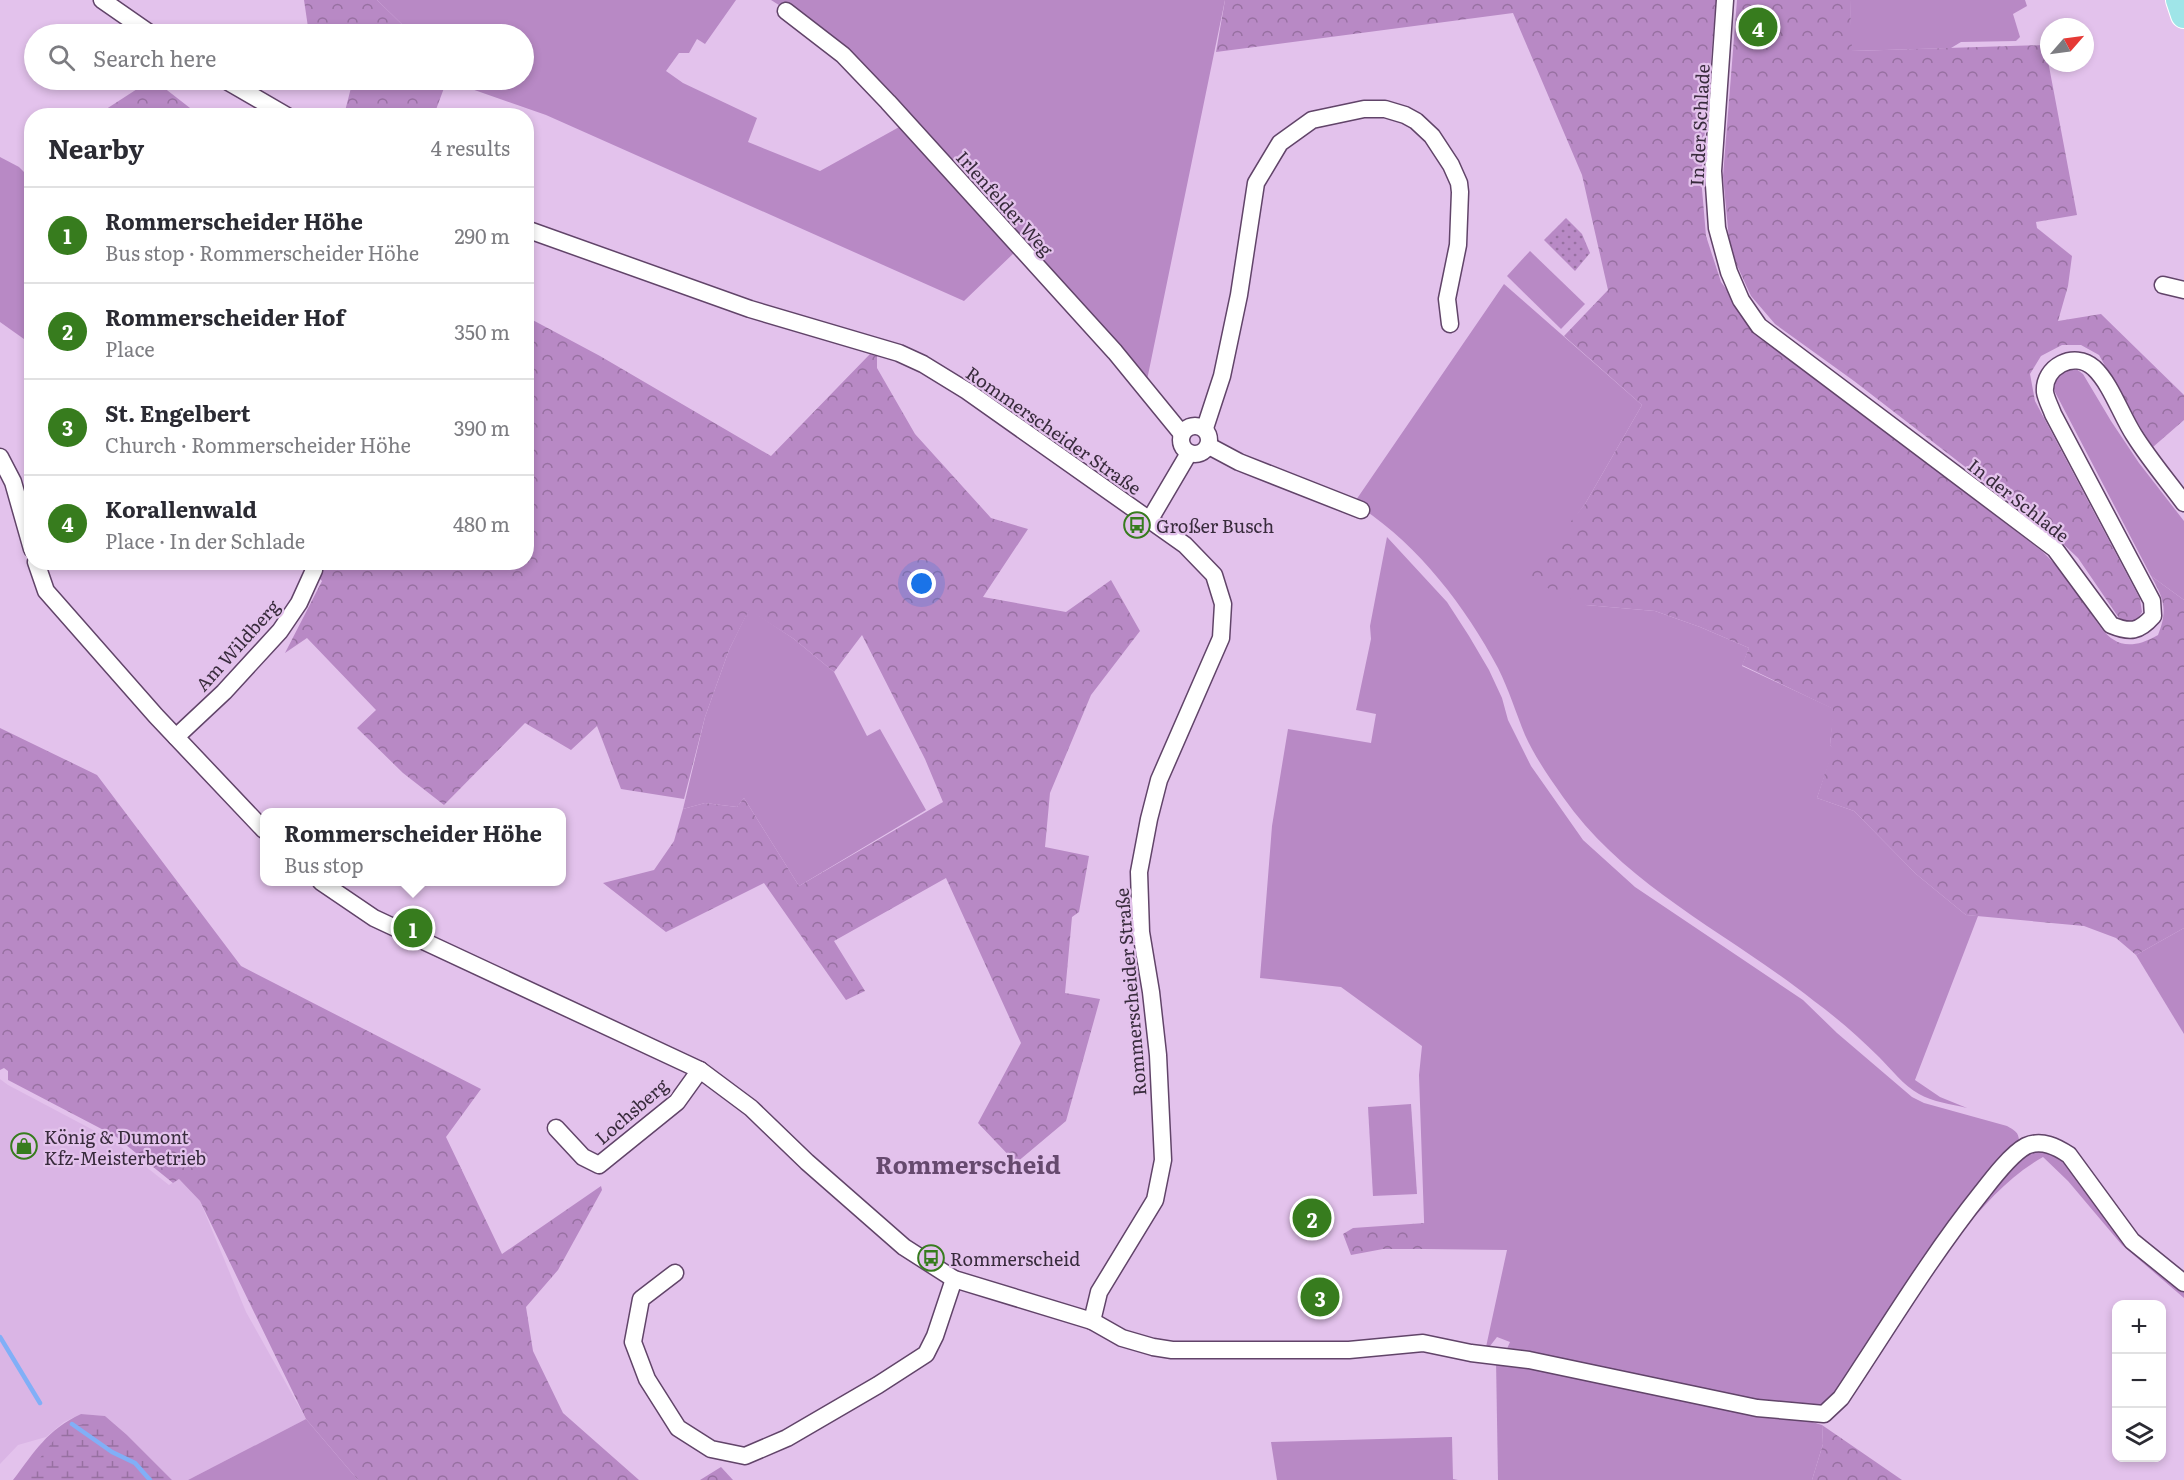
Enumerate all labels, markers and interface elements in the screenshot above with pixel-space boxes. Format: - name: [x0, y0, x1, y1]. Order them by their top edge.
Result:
- pin: 4: [1738, 4, 1778, 50]
- north arrow: [2040, 18, 2094, 72]
- search box: [24, 24, 534, 90]
- icon: search: [45, 41, 78, 74]
- text: Search here: [93, 41, 216, 74]
- street label: In der Schlade: [1682, 63, 1716, 187]
- text: Nearby: [48, 128, 144, 167]
- text: 4 results: [431, 132, 510, 162]
- street label: Irlenfelder Weg: [950, 144, 1060, 262]
- text: Rommerscheider Höhe: [105, 204, 363, 237]
- text: 1: [63, 220, 72, 250]
- text: 290 m: [454, 220, 510, 250]
- text: Bus stop · Rommerscheider Höhe: [105, 237, 419, 267]
- text: Rommerscheider Hof: [105, 300, 345, 333]
- text: 2: [62, 316, 73, 346]
- text: 350 m: [454, 316, 510, 346]
- text: Place: [105, 333, 155, 363]
- street label: Rommerscheider Straße: [961, 359, 1147, 501]
- text: St. Engelbert: [105, 396, 251, 429]
- text: 3: [62, 412, 73, 442]
- text: 390 m: [454, 412, 510, 442]
- text: Church · Rommerscheider Höhe: [105, 429, 411, 459]
- street label: In der Schlade: [1962, 452, 2076, 548]
- text: Korallenwald: [105, 492, 257, 525]
- text: 4: [61, 508, 74, 538]
- text: 480 m: [453, 508, 510, 538]
- bus stop icon: Großer Busch: [1122, 510, 1152, 540]
- place label: Großer Busch: [1156, 512, 1274, 539]
- text: Place · In der Schlade: [105, 525, 305, 555]
- your location: [907, 569, 936, 598]
- street label: Am Wildberg: [189, 593, 286, 697]
- popup: [260, 808, 566, 886]
- text: Rommerscheider Höhe: [284, 816, 542, 849]
- text: Bus stop: [284, 849, 364, 879]
- street label: Rommerscheider Straße: [1107, 887, 1153, 1097]
- pin: 1: [394, 906, 432, 950]
- street label: Lochsberg: [589, 1071, 674, 1150]
- place label: König & Dumont Kfz-Meisterbetrieb: [44, 1123, 206, 1171]
- shop icon: König & Dumont Kfz-Meisterbetrieb: [9, 1131, 39, 1161]
- district label: Rommerscheid: [875, 1146, 1061, 1181]
- pin: 2: [1292, 1196, 1332, 1240]
- bus stop icon: Rommerscheid: [916, 1243, 946, 1273]
- place label: Rommerscheid: [950, 1245, 1080, 1272]
- pin: 3: [1300, 1274, 1340, 1320]
- map controls: [2112, 1300, 2166, 1462]
- button: +: [2112, 1300, 2166, 1354]
- button: −: [2112, 1354, 2166, 1408]
- button: layers: [2112, 1408, 2166, 1462]

